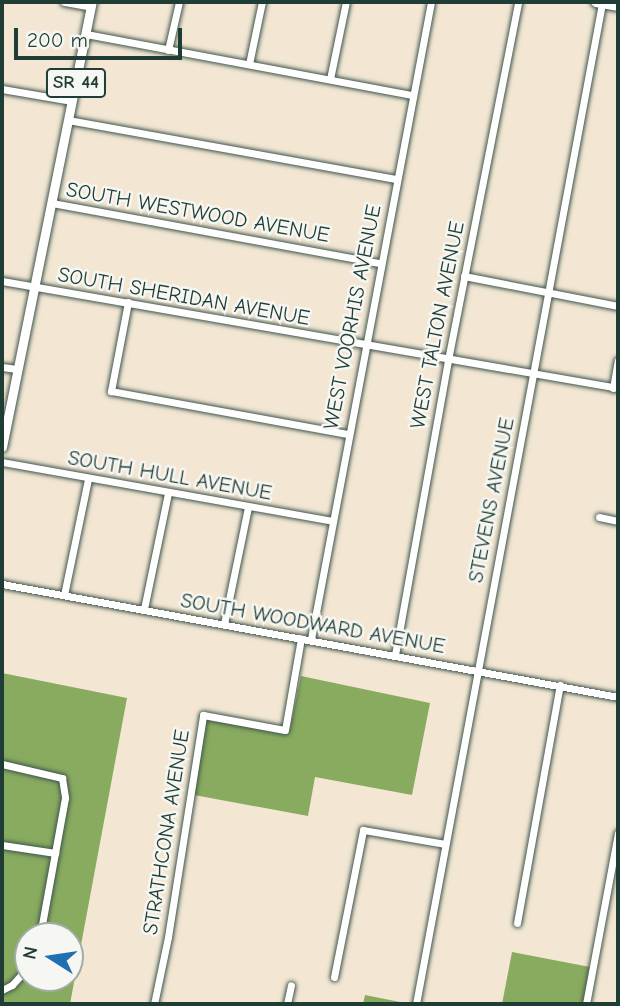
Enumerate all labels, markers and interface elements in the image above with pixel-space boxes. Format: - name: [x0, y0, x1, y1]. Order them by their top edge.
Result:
- scale bar: [18, 14, 186, 58]
- text: 200 m: [27, 28, 88, 52]
- road number: SR 44: [44, 68, 108, 99]
- street label: SOUTH WESTWOOD AVENUE: [64, 176, 332, 248]
- street label: WEST VOORHIS AVENUE: [318, 202, 386, 432]
- street label: WEST TALTON AVENUE: [405, 219, 469, 431]
- street label: SOUTH SHERIDAN AVENUE: [56, 261, 312, 331]
- street label: STEVENS AVENUE: [463, 415, 519, 585]
- street label: SOUTH HULL AVENUE: [66, 445, 274, 505]
- street label: SOUTH WOODWARD AVENUE: [179, 587, 447, 659]
- street label: STRATHCONA AVENUE: [137, 728, 195, 936]
- north arrow: [14, 922, 84, 992]
- text: N: [18, 945, 42, 961]

